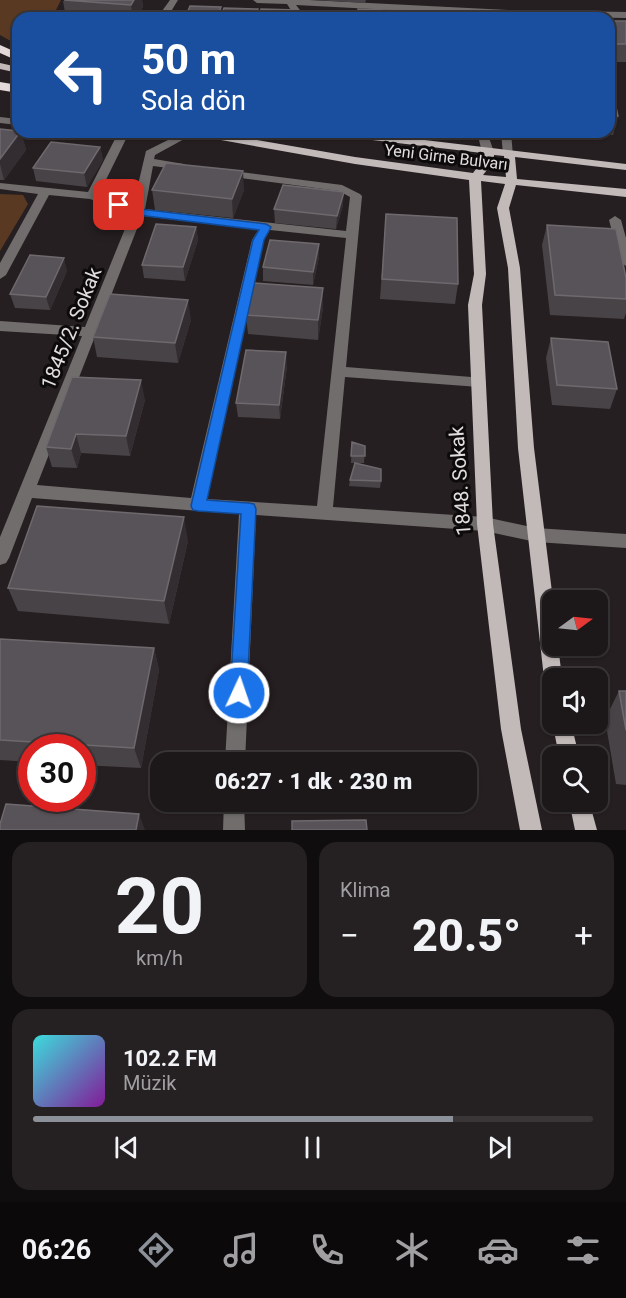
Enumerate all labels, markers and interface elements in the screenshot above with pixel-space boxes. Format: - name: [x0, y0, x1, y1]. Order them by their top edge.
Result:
- text: 50 m: [141, 35, 236, 84]
- icon: left: [42, 36, 120, 114]
- text: Sola dön: [141, 85, 246, 117]
- street label: Yeni Girne Bulvarı: [383, 140, 509, 174]
- pin: [93, 179, 144, 230]
- icon: arrive: [102, 188, 135, 221]
- street label: 1845/2. Sokak: [36, 263, 107, 392]
- street label: 1848. Sokak: [444, 425, 476, 537]
- north arrow: [542, 590, 608, 656]
- map controls: [542, 590, 608, 812]
- position arrow: [207, 661, 271, 725]
- button: sound: [542, 668, 608, 734]
- speed limit sign: 30: [18, 734, 96, 812]
- button: search: [542, 746, 608, 812]
- text: 06:27 · 1 dk · 230 m: [215, 769, 412, 794]
- text: 20: [115, 861, 204, 952]
- text: Klima: [340, 878, 391, 902]
- text: 20.5°: [412, 909, 521, 962]
- text: −: [340, 916, 359, 955]
- text: +: [574, 916, 593, 955]
- text: km/h: [136, 946, 183, 970]
- text: 102.2 FM: [123, 1046, 217, 1071]
- text: Müzik: [123, 1071, 176, 1095]
- icon: previous: [110, 1131, 143, 1164]
- icon: pause: [296, 1131, 329, 1164]
- icon: next: [483, 1131, 516, 1164]
- icon: directions: [135, 1229, 177, 1271]
- icon: music: [220, 1229, 262, 1271]
- icon: phone: [306, 1229, 348, 1271]
- icon: climate: [391, 1229, 433, 1271]
- icon: car: [477, 1229, 519, 1271]
- icon: filters: [562, 1229, 604, 1271]
- text: 06:26: [22, 1234, 91, 1266]

